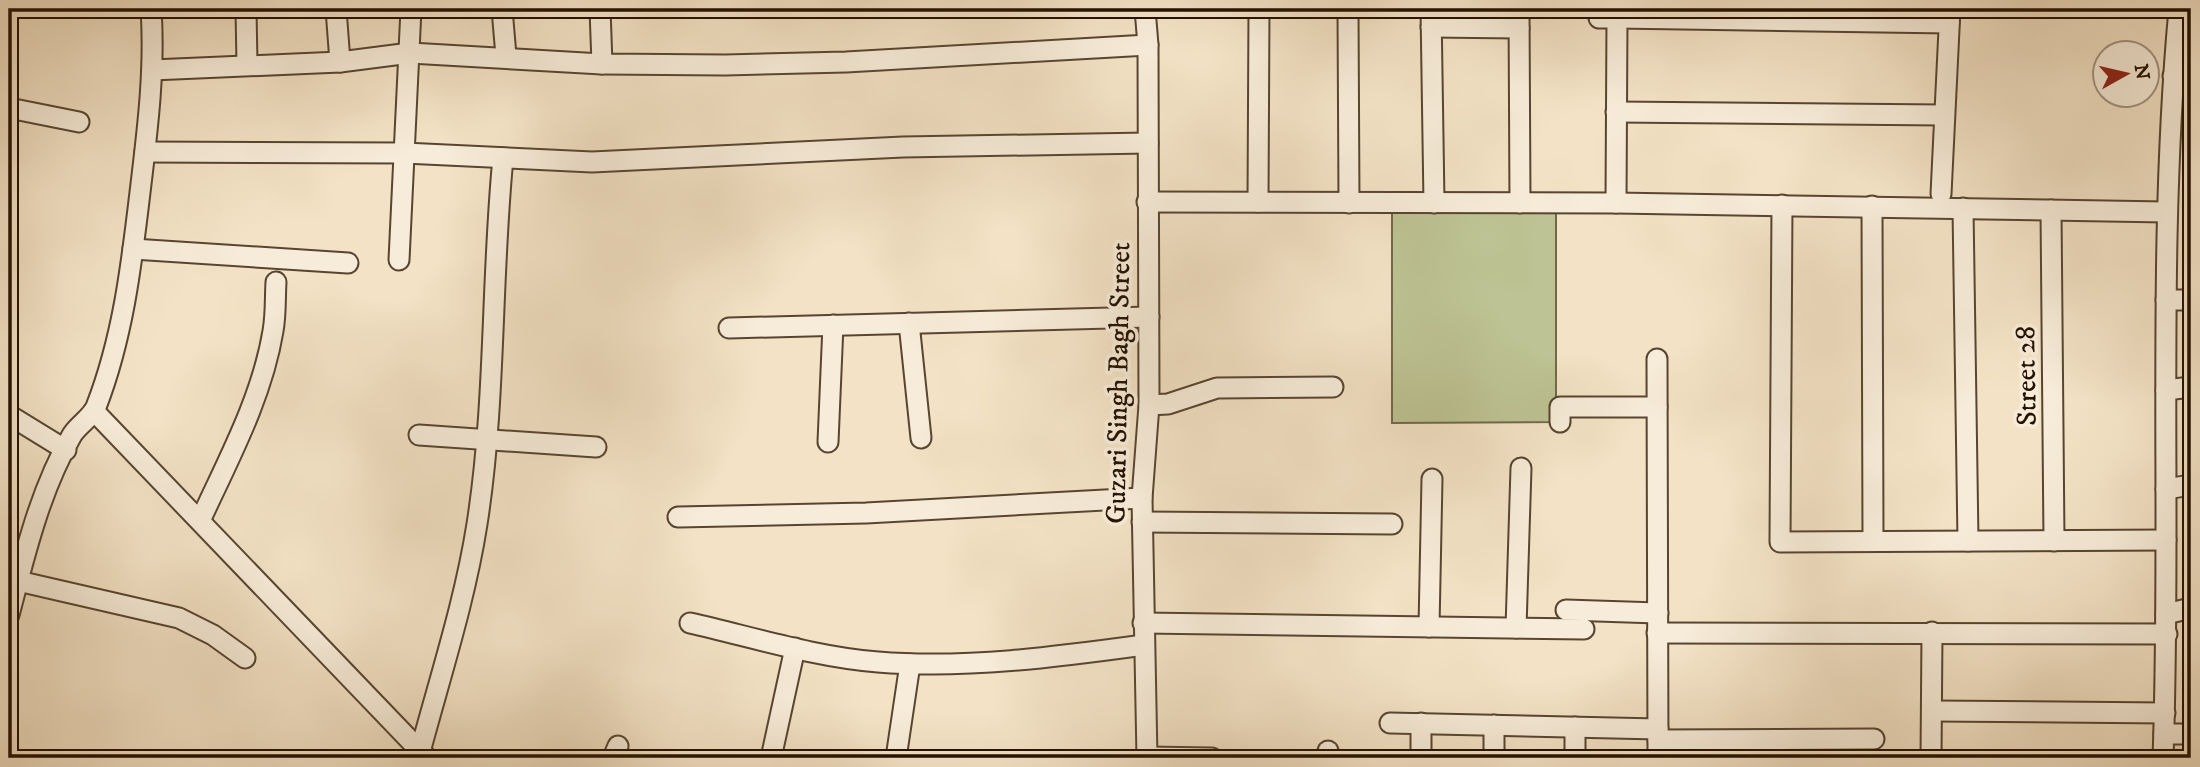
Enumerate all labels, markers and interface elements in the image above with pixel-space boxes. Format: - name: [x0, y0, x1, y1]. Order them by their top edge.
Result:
- north arrow: [2092, 38, 2162, 108]
- text: N: [2129, 63, 2154, 82]
- street label: Guzari Singh Bagh Street: [1099, 242, 1138, 524]
- street label: Street 28: [2008, 326, 2045, 426]

